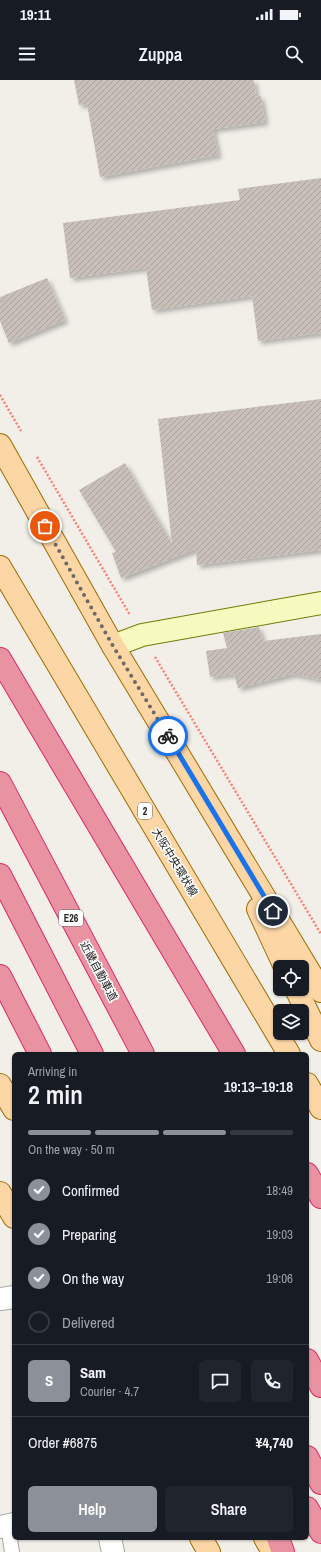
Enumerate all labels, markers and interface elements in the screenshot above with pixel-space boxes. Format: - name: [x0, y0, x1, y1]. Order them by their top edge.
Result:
- text: 19:11: [20, 4, 51, 25]
- text: Zuppa: [139, 42, 182, 67]
- icon: menu: [16, 43, 38, 65]
- icon: search: [283, 43, 305, 65]
- pin: [28, 509, 62, 543]
- icon: bag: [34, 515, 56, 537]
- courier: [148, 716, 188, 756]
- icon: bike: [157, 725, 179, 747]
- road number: 2: [138, 803, 152, 819]
- street label: 大阪中央環状線: [149, 825, 201, 899]
- pin: [256, 894, 290, 928]
- icon: home: [262, 900, 284, 922]
- road number: E26: [59, 910, 83, 926]
- street label: 近畿自動車道: [77, 939, 121, 1003]
- map controls: [273, 960, 309, 1040]
- button: locate: [273, 960, 309, 996]
- button: layers: [273, 1004, 309, 1040]
- text: Arriving in: [28, 1063, 77, 1080]
- text: 19:13–19:18: [224, 1076, 293, 1097]
- text: 2 min: [28, 1077, 83, 1112]
- text: On the way · 50 m: [28, 1141, 115, 1158]
- icon: check: [28, 1179, 50, 1201]
- text: Confirmed: [62, 1180, 119, 1201]
- text: 18:49: [266, 1182, 293, 1199]
- icon: check: [28, 1223, 50, 1245]
- text: Preparing: [62, 1224, 116, 1245]
- text: 19:03: [266, 1226, 293, 1243]
- icon: check: [28, 1267, 50, 1289]
- text: On the way: [62, 1268, 124, 1289]
- text: 19:06: [266, 1270, 293, 1287]
- text: Delivered: [62, 1312, 115, 1333]
- button: chat: [199, 1360, 241, 1402]
- button: phone: [251, 1360, 293, 1402]
- text: Sam: [80, 1362, 106, 1383]
- text: S: [45, 1370, 53, 1391]
- text: Courier · 4.7: [80, 1383, 139, 1400]
- text: Order #6875: [28, 1432, 97, 1453]
- text: ¥4,740: [255, 1432, 293, 1453]
- button: Help: [28, 1486, 157, 1532]
- button: Share: [165, 1486, 293, 1532]

